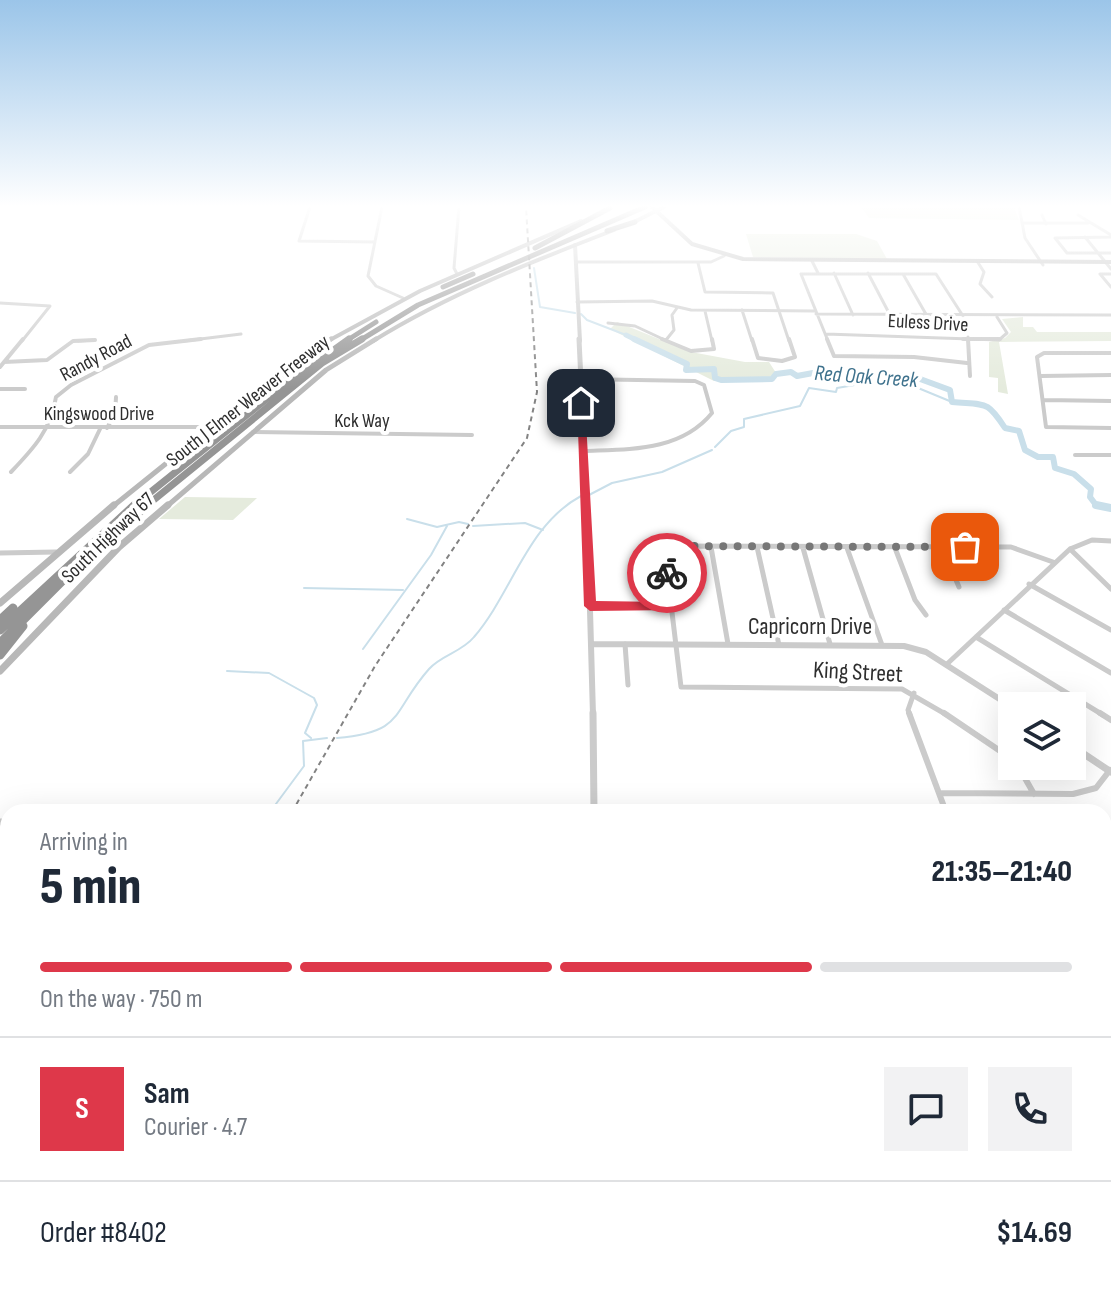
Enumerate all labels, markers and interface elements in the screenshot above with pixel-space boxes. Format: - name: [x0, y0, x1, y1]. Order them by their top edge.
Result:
- street label: Euless Drive: [887, 309, 969, 337]
- street label: Randy Road: [56, 329, 136, 387]
- street label: South J Elmer Weaver Freeway: [162, 330, 334, 472]
- water label: Red Oak Creek: [813, 360, 919, 394]
- pin: [547, 369, 615, 437]
- icon: home: [559, 381, 603, 425]
- street label: Kingswood Drive: [44, 402, 154, 426]
- street label: Kck Way: [334, 409, 390, 433]
- street label: South Highway 67: [57, 488, 159, 588]
- pin: [931, 513, 999, 581]
- icon: bag: [943, 525, 987, 569]
- courier: [627, 533, 707, 613]
- icon: bike: [645, 551, 689, 595]
- street label: Capricorn Drive: [748, 612, 872, 641]
- street label: King Street: [812, 655, 904, 689]
- map controls: [998, 692, 1086, 780]
- button: layers: [998, 692, 1086, 780]
- text: Arriving in: [40, 827, 128, 858]
- text: 21:35–21:40: [932, 854, 1072, 890]
- text: 5 min: [40, 856, 141, 919]
- text: On the way · 750 m: [40, 984, 202, 1015]
- button: chat: [884, 1067, 968, 1151]
- button: phone: [988, 1067, 1072, 1151]
- text: Sam: [144, 1076, 190, 1112]
- text: S: [75, 1091, 89, 1127]
- text: Courier · 4.7: [144, 1112, 247, 1143]
- text: Order #8402: [40, 1215, 167, 1251]
- text: $14.69: [996, 1215, 1072, 1251]

